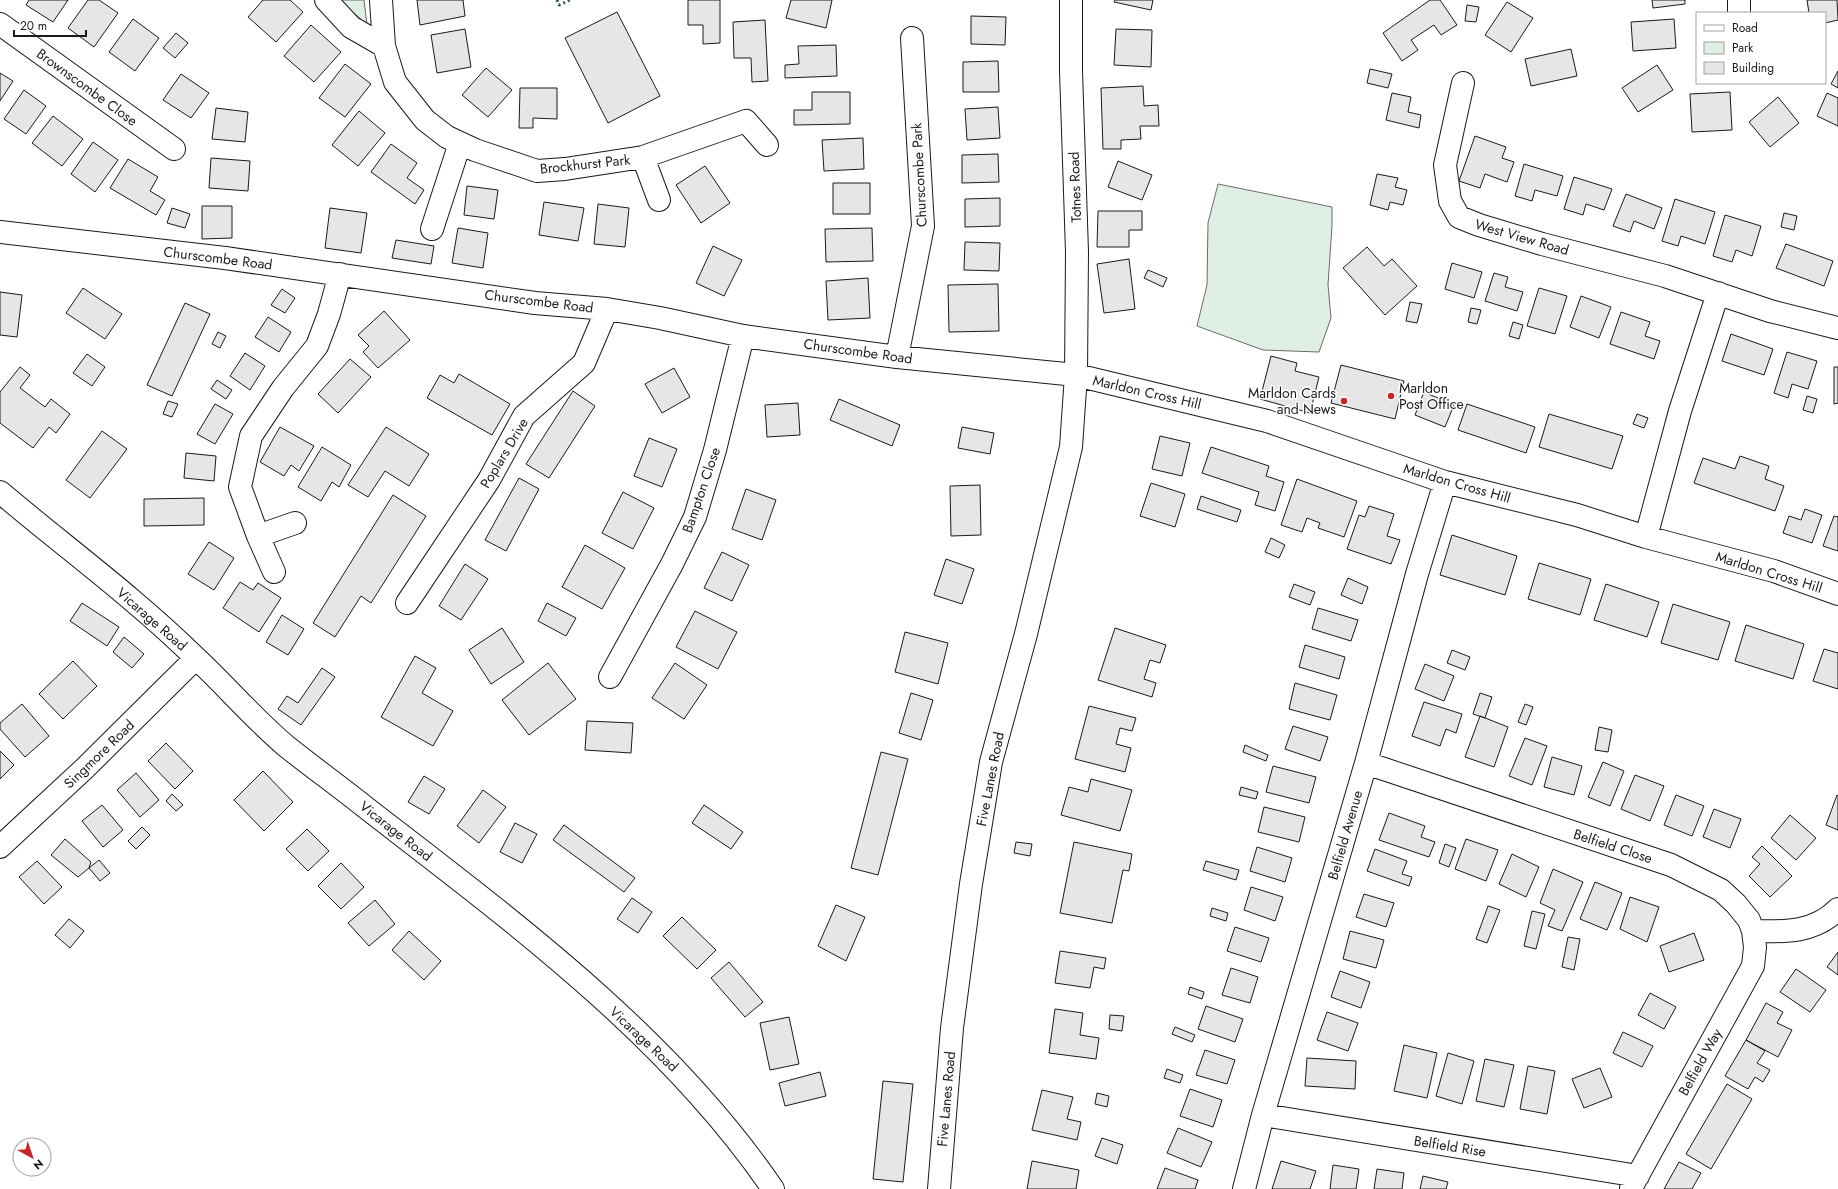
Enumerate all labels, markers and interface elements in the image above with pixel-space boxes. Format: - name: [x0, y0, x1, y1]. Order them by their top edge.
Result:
- scale bar: [14, 12, 86, 38]
- legend: [1696, 12, 1826, 84]
- text: 20 m: [20, 17, 47, 35]
- text: Road: [1732, 19, 1758, 37]
- text: Park: [1732, 39, 1754, 57]
- street label: Brownscombe Close: [32, 44, 142, 130]
- text: Building: [1732, 59, 1774, 77]
- street label: Churscombe Park: [906, 122, 932, 228]
- street label: Brockhurst Park: [539, 149, 632, 179]
- street label: Totnes Road: [1064, 151, 1086, 223]
- street label: West View Road: [1473, 214, 1571, 260]
- street label: Churscombe Road: [162, 241, 274, 275]
- street label: Churscombe Road: [483, 284, 595, 318]
- street label: Churscombe Road: [802, 333, 914, 369]
- street label: Marldon Cross Hill: [1091, 370, 1203, 414]
- place label: Marldon Post Office: [1399, 378, 1464, 414]
- place label: Marldon Cards and News: [1248, 383, 1336, 419]
- marker: Marldon Post Office: [1386, 391, 1396, 401]
- marker: Marldon Cards and News: [1339, 396, 1349, 406]
- street label: Poplars Drive: [475, 414, 533, 492]
- street label: Bampton Close: [677, 445, 725, 535]
- street label: Marldon Cross Hill: [1401, 458, 1513, 508]
- street label: Marldon Cross Hill: [1713, 546, 1825, 598]
- street label: Vicarage Road: [112, 583, 192, 655]
- street label: Singmore Road: [59, 715, 139, 793]
- street label: Five Lanes Road: [971, 730, 1009, 828]
- street label: Belfield Avenue: [1323, 788, 1367, 882]
- street label: Vicarage Road: [355, 796, 437, 866]
- street label: Belfield Close: [1571, 824, 1655, 868]
- street label: Vicarage Road: [605, 1002, 683, 1076]
- street label: Belfield Way: [1673, 1024, 1727, 1099]
- street label: Five Lanes Road: [932, 1050, 960, 1148]
- street label: Belfield Rise: [1412, 1130, 1488, 1162]
- north arrow: [12, 1137, 52, 1177]
- text: N: [30, 1156, 47, 1174]

